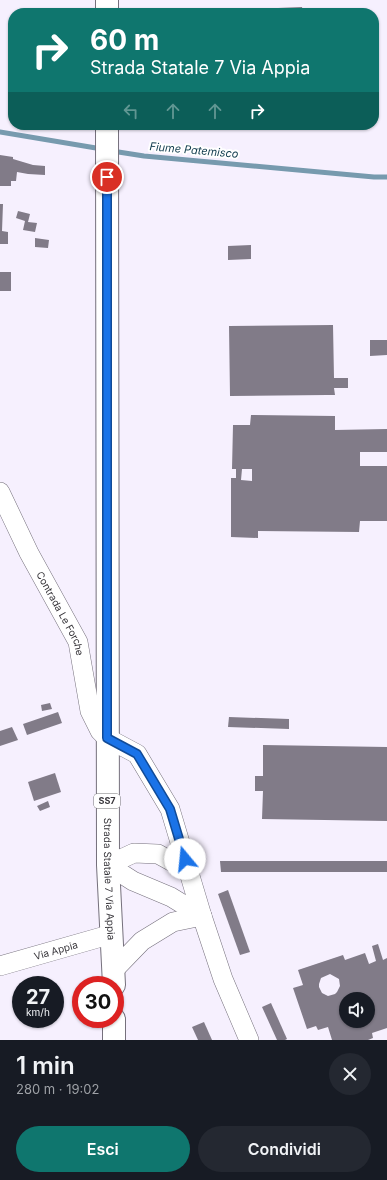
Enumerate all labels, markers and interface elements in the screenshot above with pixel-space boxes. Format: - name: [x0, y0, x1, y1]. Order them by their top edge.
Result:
- text: 60 m: [90, 23, 159, 57]
- icon: right: [24, 24, 76, 76]
- text: Strada Statale 7 Via Appia: [90, 57, 310, 78]
- icon: left: [120, 100, 142, 122]
- icon: ahead: [162, 100, 184, 122]
- icon: ahead: [204, 100, 226, 122]
- icon: right: [246, 100, 268, 122]
- water label: Fiume Patemisco: [149, 139, 239, 161]
- pin: [90, 160, 124, 194]
- icon: arrive: [96, 166, 118, 188]
- street label: Contrada Le Forche: [34, 569, 86, 657]
- road number: SS7: [94, 794, 120, 808]
- street label: Strada Statale 7 Via Appia: [102, 818, 118, 940]
- position arrow: [164, 838, 206, 880]
- street label: Via Appia: [33, 938, 79, 962]
- speed limit sign: 30: [72, 976, 124, 1028]
- text: 27: [26, 985, 50, 1009]
- map controls: [339, 992, 375, 1028]
- button: sound: [339, 992, 375, 1028]
- text: km/h: [26, 1006, 50, 1018]
- text: 1 min: [16, 1051, 75, 1080]
- button: close: [329, 1053, 371, 1095]
- text: 280 m · 19:02: [16, 1081, 100, 1097]
- button: Esci: [16, 1126, 190, 1172]
- button: Condividi: [198, 1126, 371, 1172]

